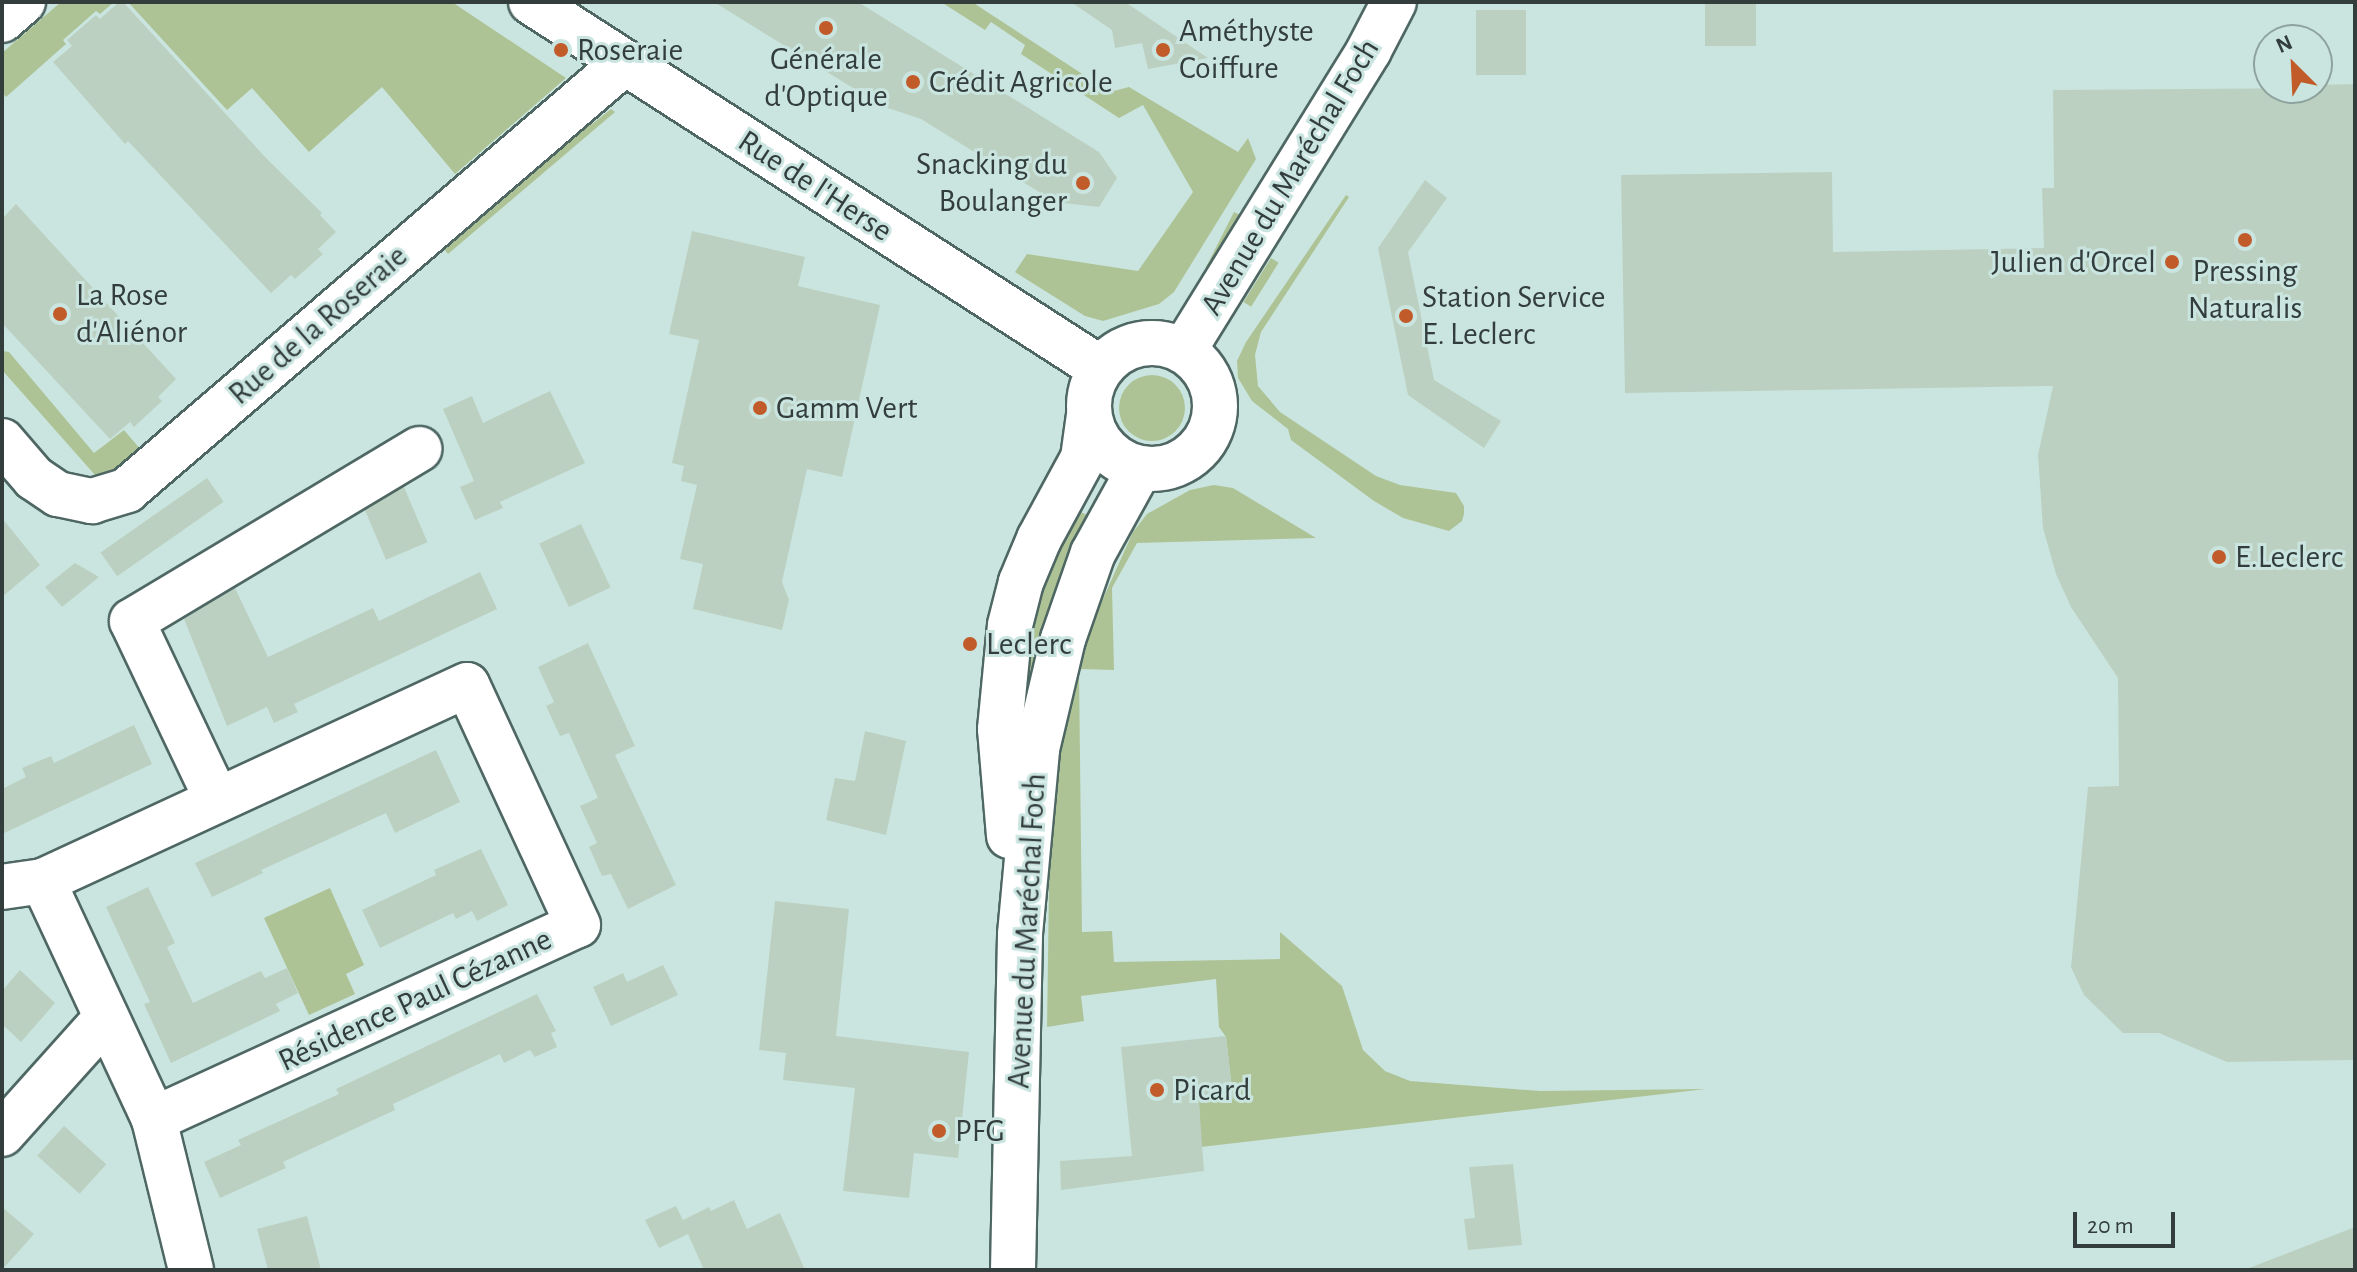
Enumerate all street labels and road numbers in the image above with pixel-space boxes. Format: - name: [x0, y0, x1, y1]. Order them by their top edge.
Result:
- street label: Avenue du Maréchal Foch: [1192, 32, 1388, 322]
- street label: Rue de l'Herse: [731, 122, 899, 250]
- street label: Rue de la Roseraie: [221, 237, 415, 413]
- street label: Avenue du Maréchal Foch: [1000, 772, 1054, 1090]
- street label: Résidence Paul Cézanne: [272, 920, 558, 1080]

